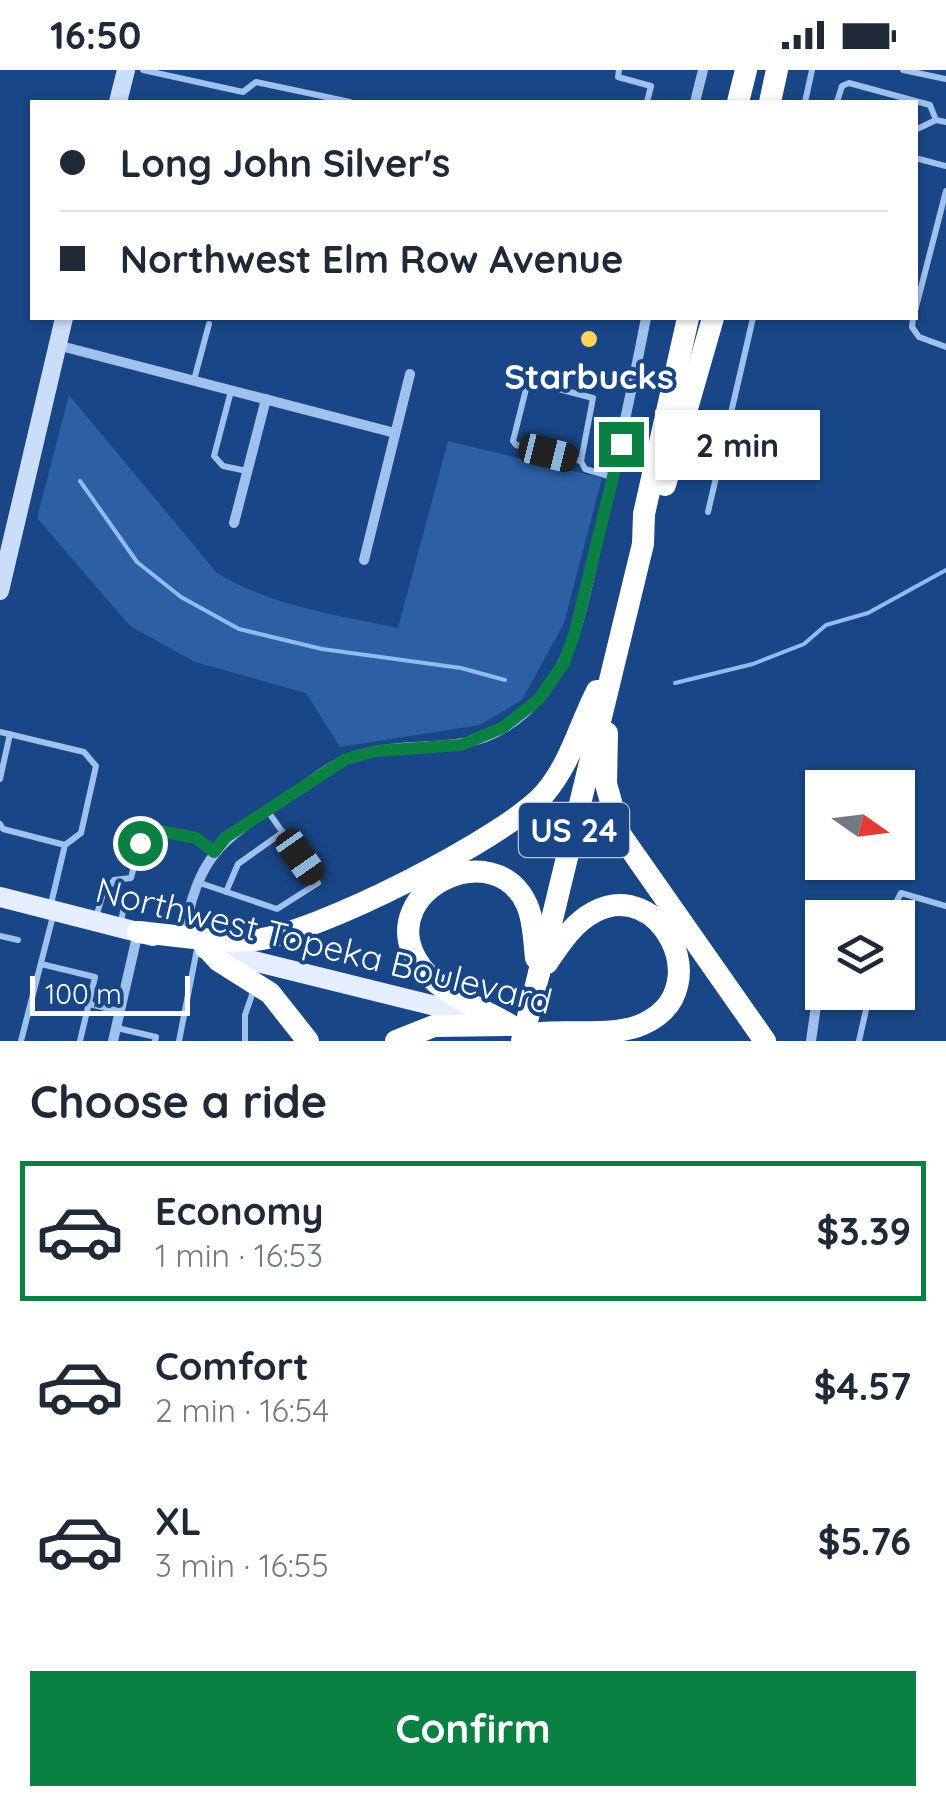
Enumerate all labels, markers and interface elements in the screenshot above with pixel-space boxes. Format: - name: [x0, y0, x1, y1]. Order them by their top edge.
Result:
- text: 16:50: [50, 11, 141, 59]
- text: Long John Silver's: [120, 139, 450, 187]
- text: Northwest Elm Row Avenue: [120, 235, 623, 283]
- marker: Starbucks: [578, 328, 600, 350]
- place label: Starbucks: [504, 354, 674, 398]
- callout: 2 min: [656, 409, 821, 479]
- route end: [599, 422, 644, 467]
- text: 2 min: [696, 425, 779, 465]
- car: [515, 431, 581, 475]
- north arrow: [805, 770, 915, 880]
- map controls: [805, 770, 915, 1010]
- road number: US 24: [519, 803, 629, 857]
- route start: [118, 821, 163, 866]
- car: [271, 824, 329, 890]
- street label: Northwest Topeka Boulevard: [91, 867, 557, 1023]
- button: layers: [805, 900, 915, 1010]
- scale bar: [30, 971, 190, 1016]
- text: 100 m: [45, 976, 122, 1011]
- text: Choose a ride: [30, 1073, 327, 1129]
- icon: car: [35, 1186, 125, 1276]
- text: Economy: [155, 1187, 324, 1235]
- text: $3.39: [816, 1207, 911, 1255]
- text: 1 min · 16:53: [155, 1235, 323, 1275]
- icon: car: [35, 1341, 125, 1431]
- text: Comfort: [155, 1342, 309, 1390]
- text: $4.57: [814, 1362, 911, 1410]
- text: 2 min · 16:54: [155, 1390, 329, 1430]
- icon: car: [35, 1496, 125, 1586]
- text: XL: [155, 1497, 201, 1545]
- text: $5.76: [818, 1517, 911, 1565]
- text: 3 min · 16:55: [155, 1545, 329, 1585]
- button: Confirm: [30, 1671, 916, 1786]

